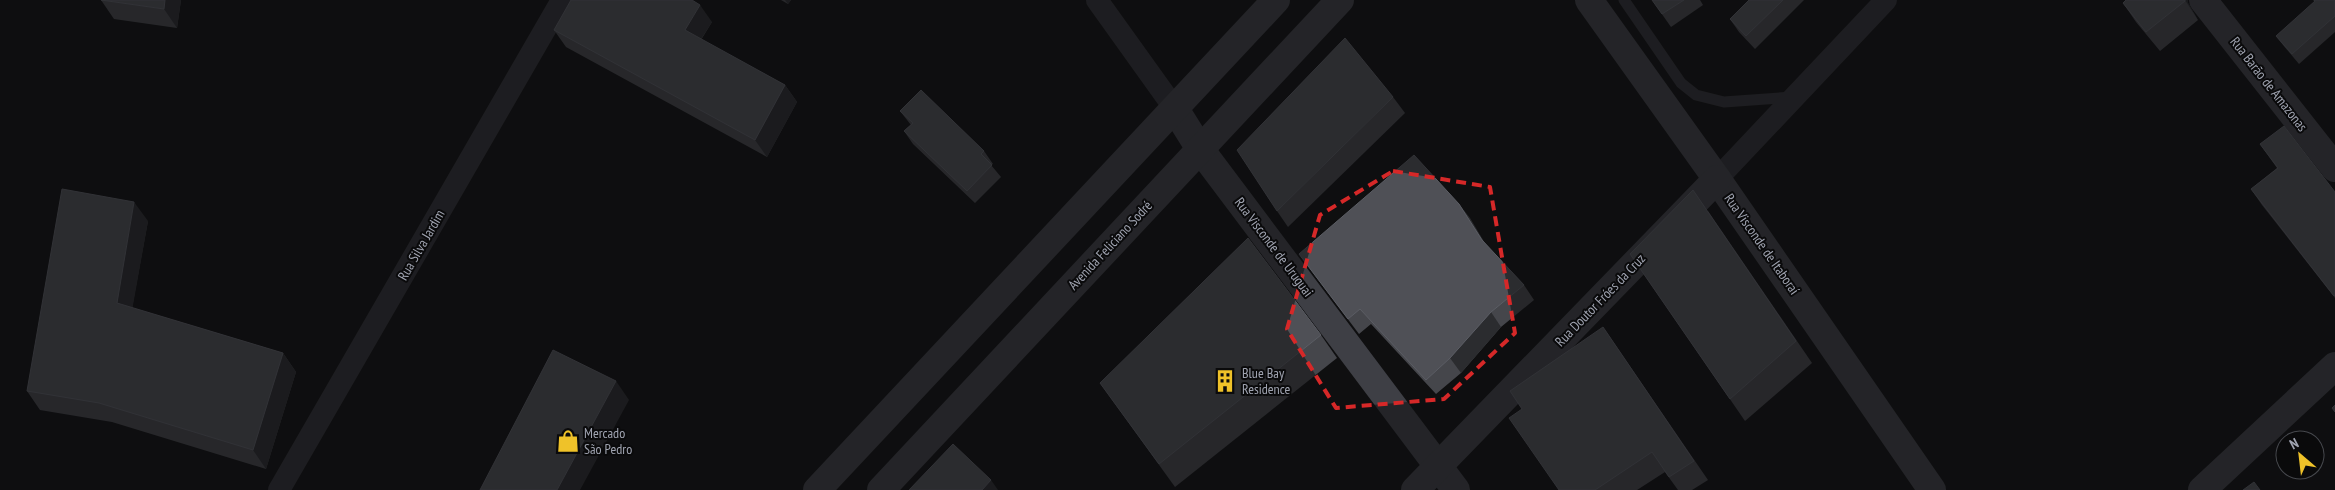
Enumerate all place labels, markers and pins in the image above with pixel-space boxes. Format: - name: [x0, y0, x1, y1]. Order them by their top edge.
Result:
- place label: Blue Bay Residence: [1242, 364, 1290, 398]
- building icon: Blue Bay Residence: [1212, 368, 1238, 394]
- place label: Mercado São Pedro: [584, 424, 632, 458]
- shop icon: Mercado São Pedro: [555, 428, 581, 454]

